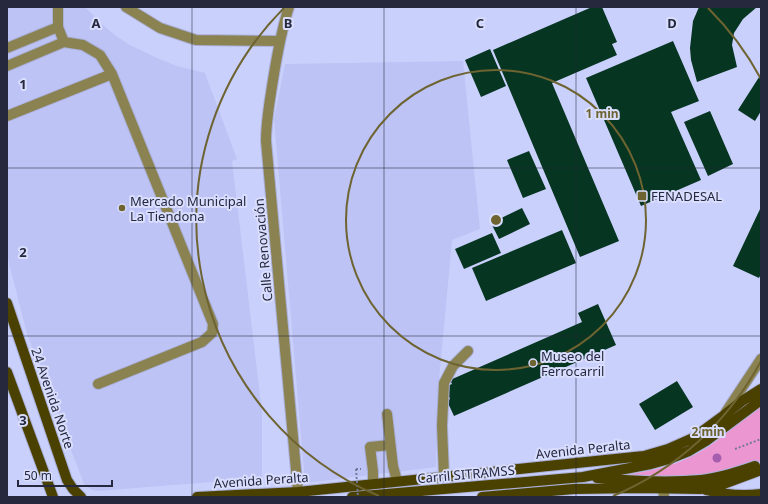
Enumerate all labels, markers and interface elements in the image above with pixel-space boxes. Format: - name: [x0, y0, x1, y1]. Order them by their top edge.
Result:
- text: A: [92, 14, 101, 32]
- text: B: [284, 14, 292, 32]
- text: C: [476, 14, 484, 32]
- text: D: [667, 14, 677, 32]
- text: 1: [19, 75, 27, 93]
- text: 1 min: [585, 105, 619, 122]
- place label: FENADESAL: [651, 187, 722, 205]
- marker: FENADESAL: [636, 190, 648, 202]
- place label: Mercado Municipal La Tiendona: [130, 192, 246, 225]
- street label: Calle Renovación: [250, 198, 276, 302]
- marker: Mercado Municipal La Tiendona: [117, 203, 127, 213]
- centre of rings: [489, 213, 503, 227]
- text: 2: [19, 243, 27, 261]
- street label: 24 Avenida Norte: [27, 345, 79, 451]
- place label: Museo del Ferrocarril: [541, 347, 604, 380]
- marker: Museo del Ferrocarril: [528, 358, 538, 368]
- text: 3: [19, 411, 27, 429]
- text: 2 min: [691, 423, 725, 440]
- street label: Avenida Peralta: [535, 435, 631, 463]
- street label: Carril SITRAMSS: [417, 461, 515, 487]
- scale bar: [18, 462, 112, 488]
- text: 50 m: [24, 467, 52, 484]
- street label: Avenida Peralta: [213, 468, 309, 492]

